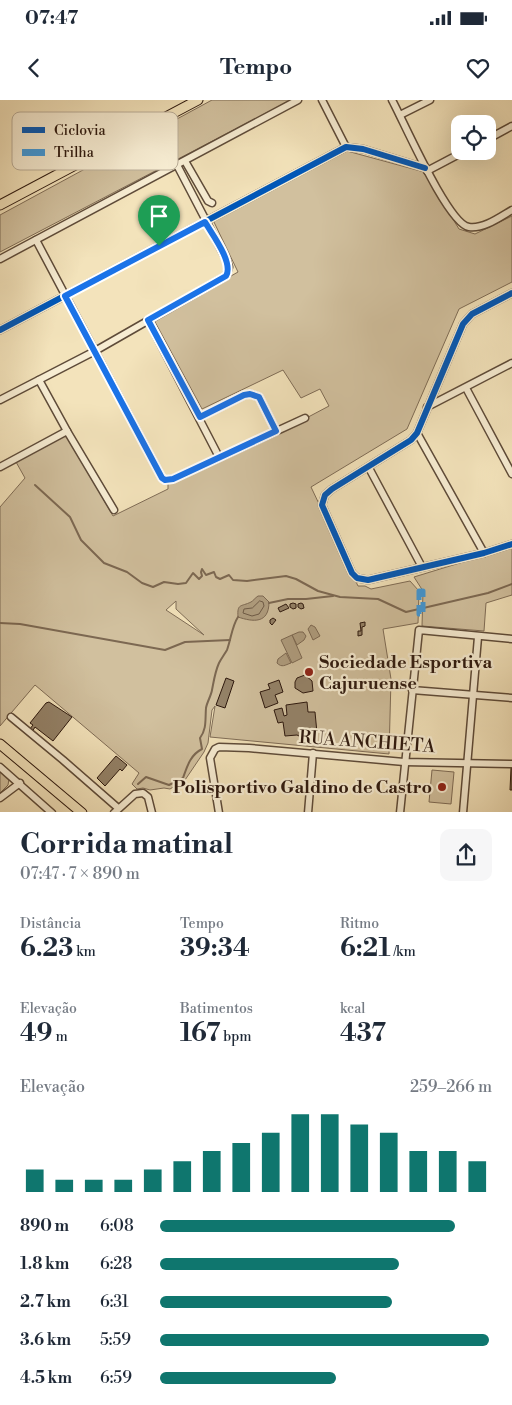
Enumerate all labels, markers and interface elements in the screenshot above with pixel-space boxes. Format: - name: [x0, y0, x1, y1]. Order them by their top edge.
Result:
- text: 07:47: [25, 6, 78, 30]
- icon: back: [20, 54, 48, 82]
- text: Tempo: [220, 54, 292, 81]
- icon: heart: [464, 54, 492, 82]
- legend: [12, 112, 178, 170]
- map controls: [451, 115, 496, 160]
- button: locate: [451, 115, 496, 160]
- text: Ciclovia: [54, 122, 107, 140]
- text: Trilha: [54, 144, 95, 162]
- pin: [138, 195, 180, 246]
- icon: arrive: [145, 202, 173, 230]
- place label: Sociedade Esportiva Cajuruense: [319, 651, 492, 695]
- marker: Sociedade Esportiva Cajuruense: [303, 666, 315, 678]
- street label: RUA ANCHIETA: [298, 726, 437, 758]
- place label: Polisportivo Galdino de Castro: [173, 776, 432, 799]
- marker: Polisportivo Galdino de Castro: [436, 781, 448, 793]
- text: Corrida matinal: [20, 827, 233, 862]
- button: share: [440, 829, 492, 881]
- text: 07:47 · 7 × 890 m: [20, 864, 140, 884]
- text: Distância: [20, 915, 81, 933]
- text: Tempo: [180, 915, 224, 933]
- text: Ritmo: [340, 915, 379, 933]
- text: 6.23: [20, 933, 73, 964]
- text: 39:34: [180, 933, 250, 964]
- text: 6:21: [340, 933, 391, 964]
- text: km: [73, 943, 96, 961]
- text: /km: [391, 943, 416, 961]
- text: Elevação: [20, 1000, 77, 1018]
- text: Batimentos: [180, 1000, 253, 1018]
- text: kcal: [340, 1000, 365, 1018]
- text: 49: [20, 1018, 53, 1049]
- text: 167: [180, 1018, 220, 1049]
- text: 437: [340, 1018, 386, 1049]
- text: m: [53, 1028, 68, 1046]
- text: bpm: [220, 1028, 252, 1046]
- text: Elevação: [20, 1077, 85, 1097]
- text: 259–266 m: [410, 1077, 492, 1097]
- text: 890 m: [20, 1216, 69, 1236]
- text: 6:08: [100, 1216, 134, 1236]
- text: 1.8 km: [20, 1254, 69, 1274]
- text: 6:28: [100, 1254, 132, 1274]
- text: 2.7 km: [20, 1292, 71, 1312]
- text: 6:31: [100, 1292, 129, 1312]
- text: 3.6 km: [20, 1330, 71, 1350]
- text: 5:59: [100, 1330, 131, 1350]
- text: 4.5 km: [20, 1368, 72, 1388]
- text: 6:59: [100, 1368, 132, 1388]

